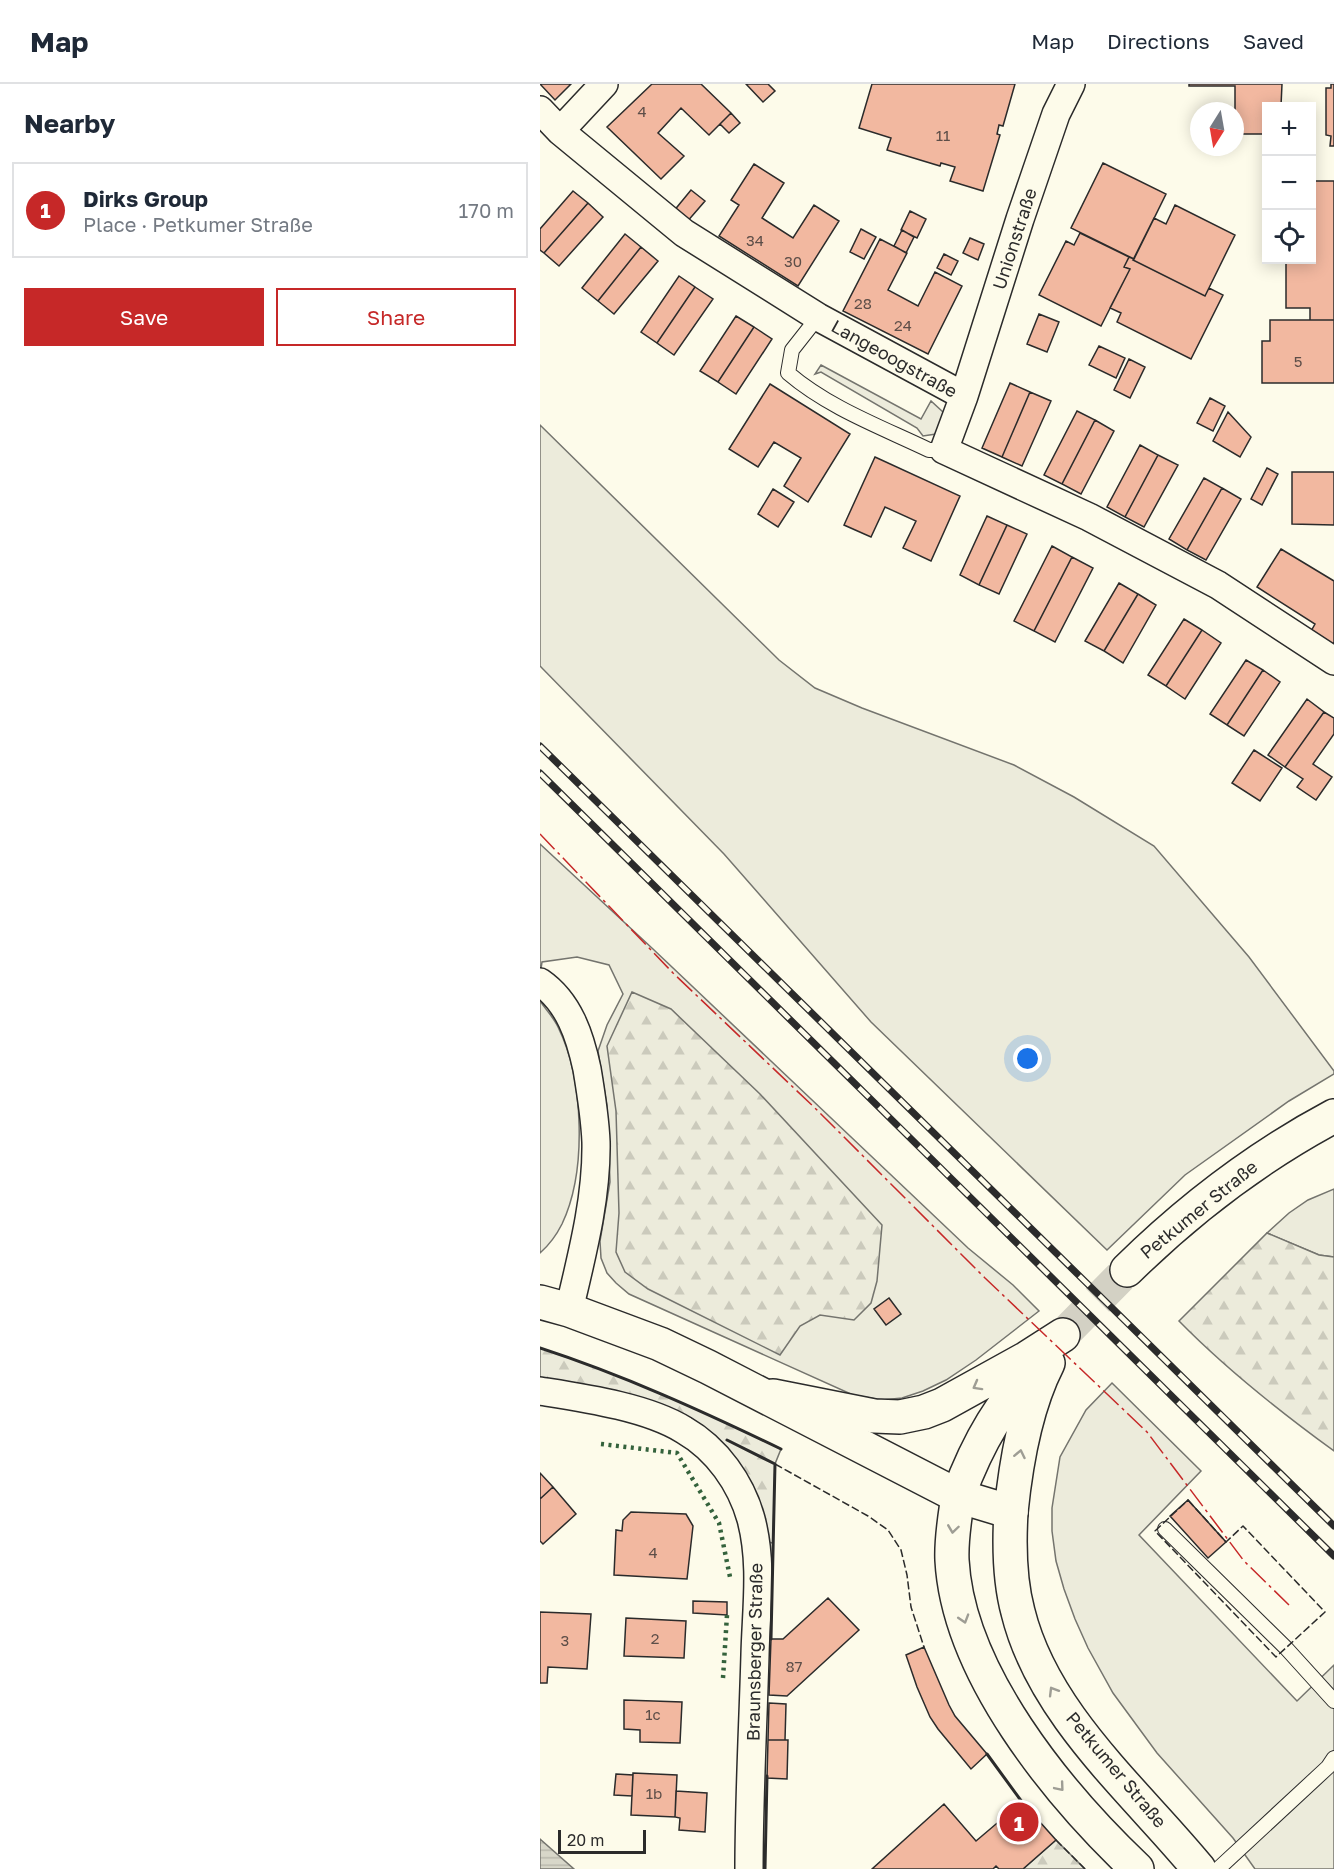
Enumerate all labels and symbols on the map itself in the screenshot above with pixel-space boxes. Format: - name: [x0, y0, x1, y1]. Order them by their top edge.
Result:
- house number: 4: [637, 102, 647, 120]
- north arrow: [1190, 102, 1244, 156]
- house number: 11: [936, 126, 950, 144]
- street label: Unionstraße: [987, 185, 1041, 292]
- house number: 34: [746, 231, 764, 249]
- house number: 30: [784, 252, 802, 270]
- house number: 28: [854, 294, 872, 312]
- street label: Langeoogstraße: [828, 314, 961, 402]
- house number: 24: [894, 316, 912, 334]
- house number: 5: [1294, 352, 1302, 370]
- your location: [1013, 1044, 1042, 1073]
- street label: Petkumer Straße: [1135, 1155, 1261, 1263]
- one-way arrow: [973, 1379, 983, 1390]
- one-way arrow: [1013, 1449, 1026, 1459]
- one-way arrow: [948, 1524, 960, 1533]
- house number: 4: [648, 1543, 658, 1561]
- street label: Braunsberger Straße: [741, 1563, 767, 1741]
- one-way arrow: [957, 1613, 969, 1624]
- house number: 2: [651, 1629, 659, 1647]
- house number: 3: [561, 1631, 569, 1649]
- house number: 87: [785, 1657, 803, 1675]
- one-way arrow: [1049, 1687, 1061, 1697]
- house number: 1c: [645, 1705, 661, 1723]
- street label: Petkumer Straße: [1062, 1707, 1172, 1832]
- one-way arrow: [1053, 1780, 1064, 1791]
- house number: 1b: [646, 1784, 662, 1802]
- pin: 1: [1000, 1800, 1038, 1844]
- scale bar: [558, 1827, 646, 1854]

